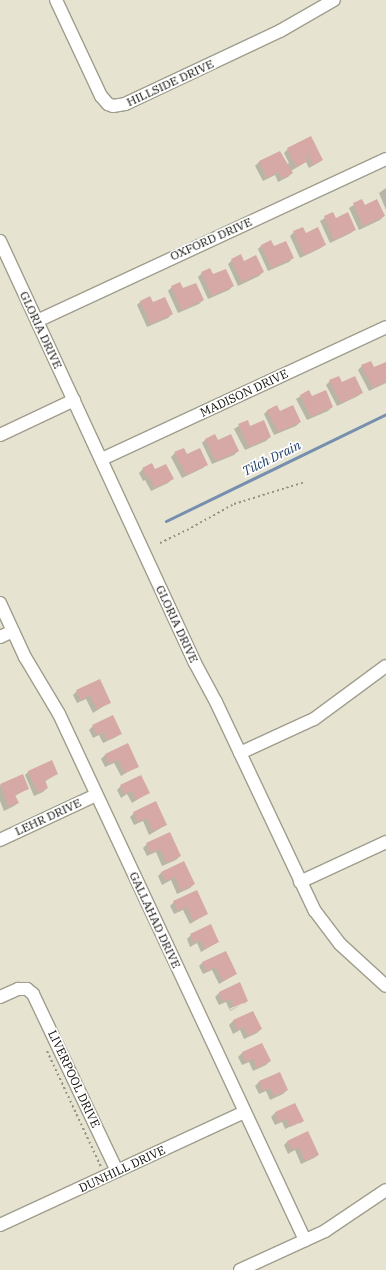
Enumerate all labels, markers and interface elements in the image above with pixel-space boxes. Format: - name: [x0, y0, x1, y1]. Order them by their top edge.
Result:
- street label: HILLSIDE DRIVE: [124, 57, 216, 109]
- street label: OXFORD DRIVE: [168, 215, 254, 263]
- street label: GLORIA DRIVE: [17, 289, 65, 371]
- street label: MADISON DRIVE: [198, 366, 290, 420]
- water label: Tilch Drain: [240, 438, 304, 480]
- street label: GLORIA DRIVE: [153, 583, 201, 665]
- street label: LEHR DRIVE: [13, 795, 83, 839]
- street label: GALLAHAD DRIVE: [126, 870, 184, 970]
- street label: LIVERPOOL DRIVE: [45, 1028, 103, 1130]
- street label: DUNHILL DRIVE: [77, 1143, 167, 1195]

